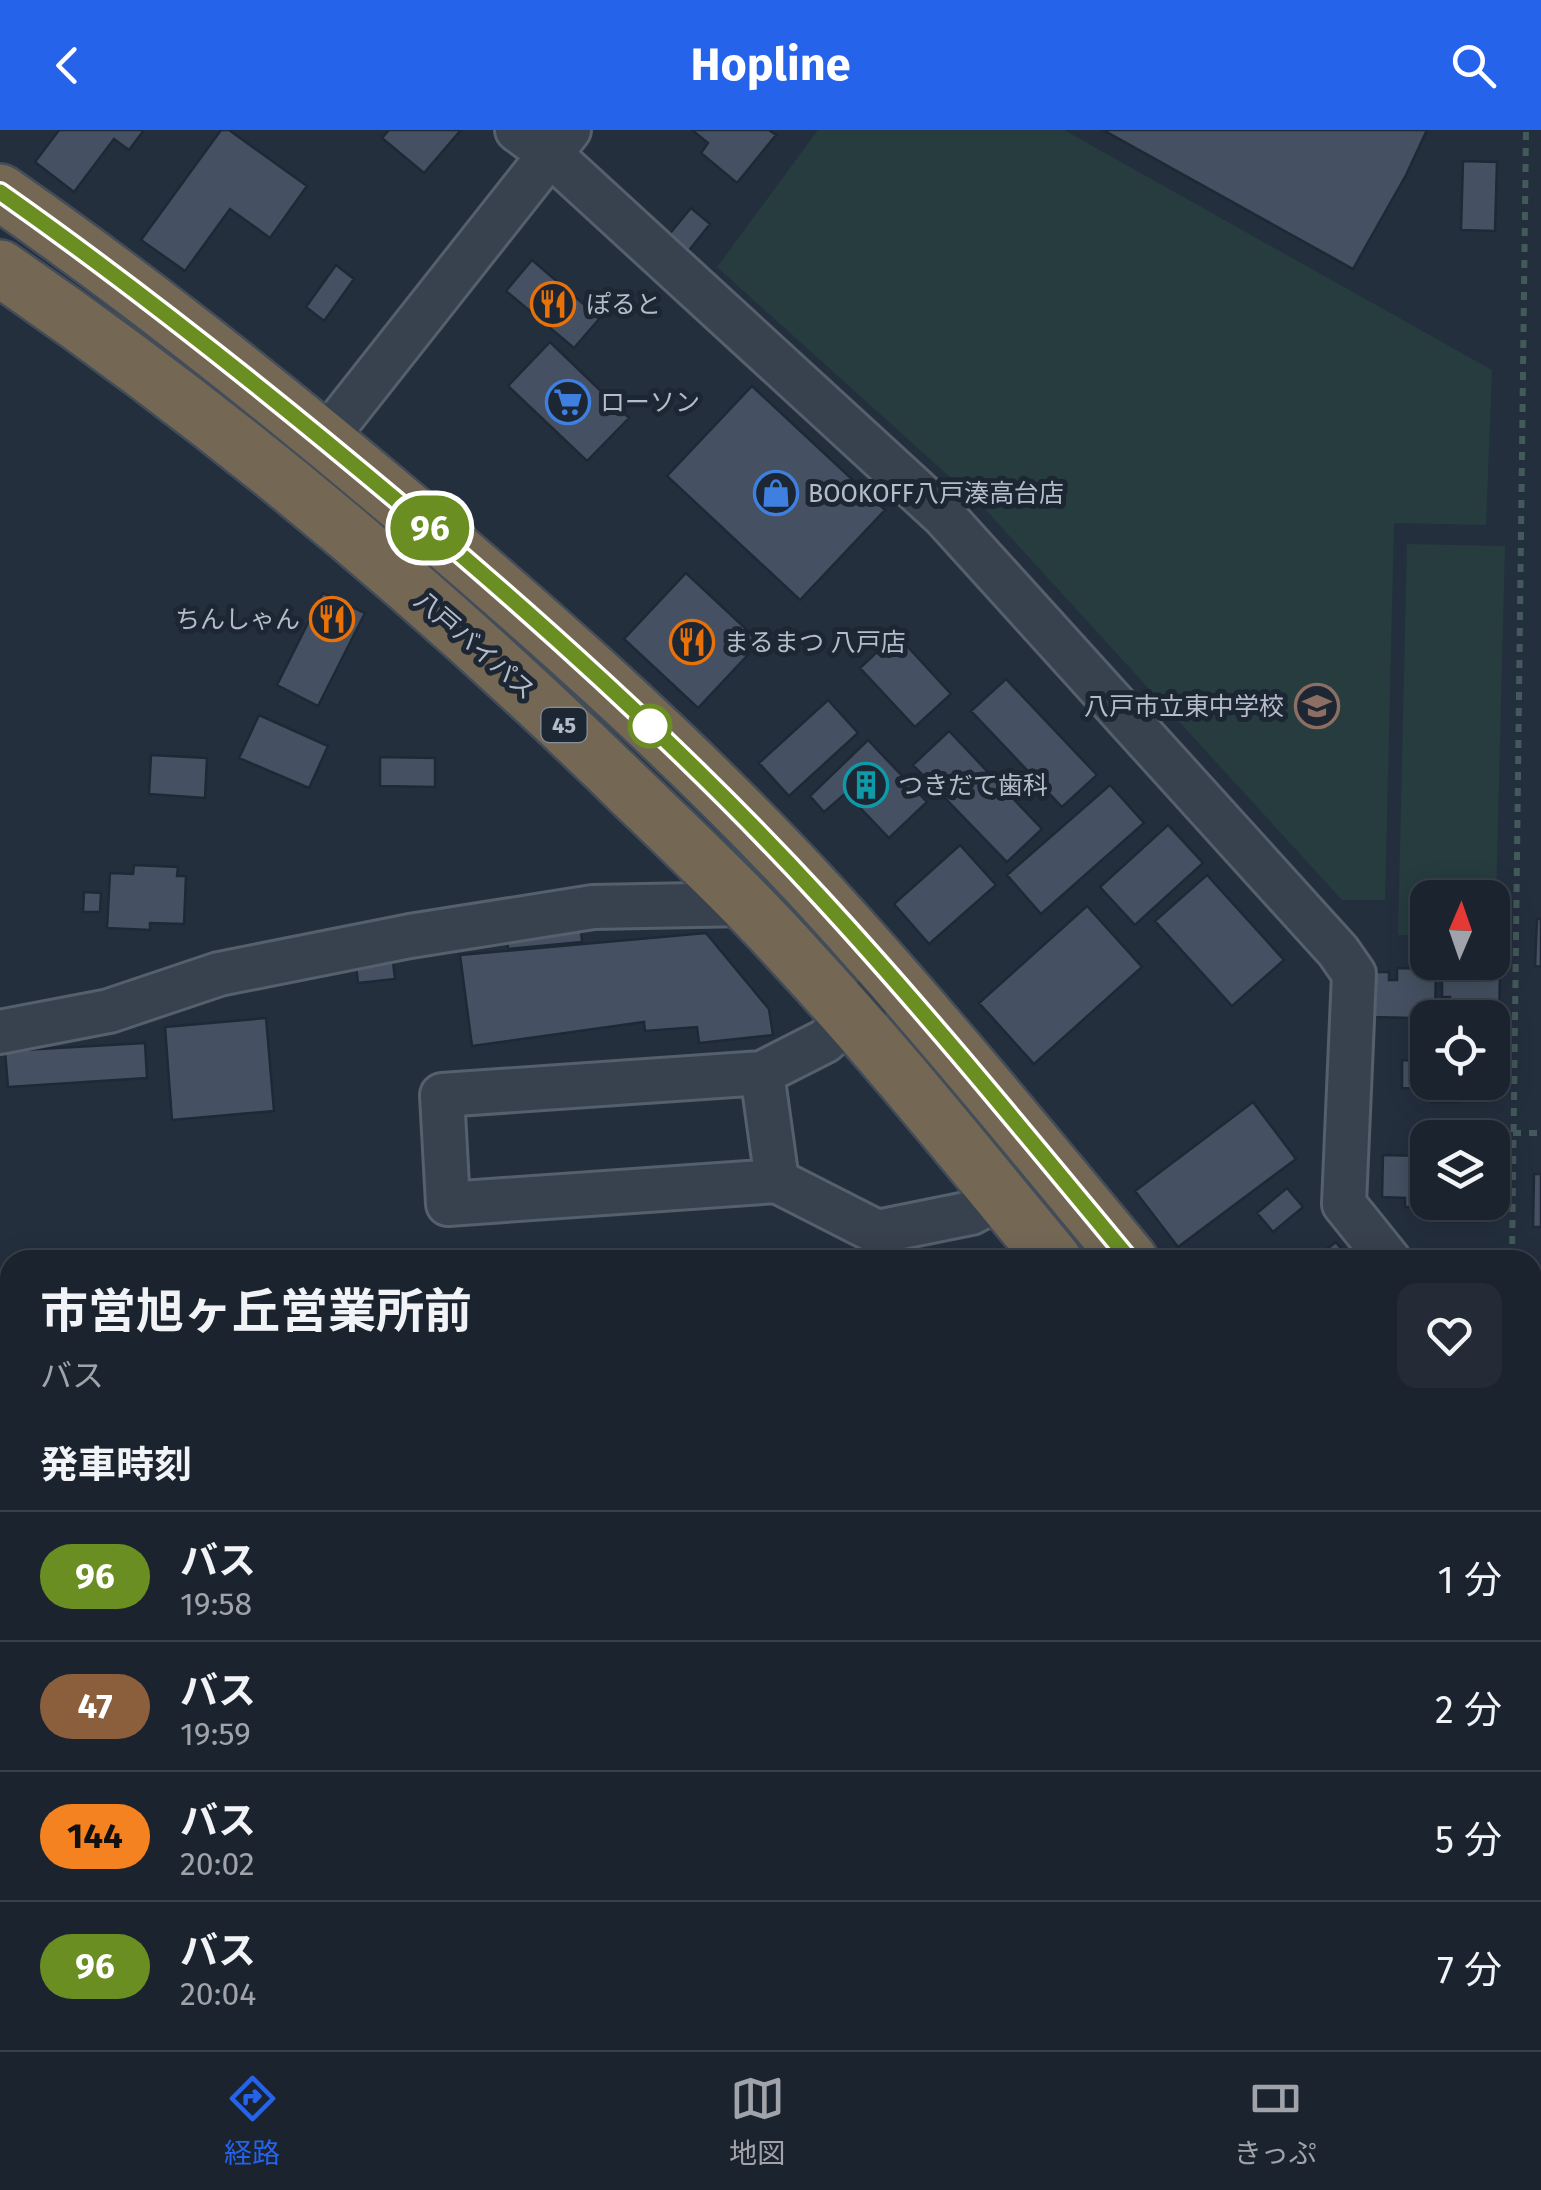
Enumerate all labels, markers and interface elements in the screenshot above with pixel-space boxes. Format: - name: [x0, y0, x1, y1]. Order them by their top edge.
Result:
- icon: back: [40, 38, 95, 93]
- text: Hopline: [691, 38, 850, 92]
- icon: search: [1446, 38, 1501, 93]
- restaurant icon: ぽると: [530, 281, 576, 327]
- place label: ぽると: [586, 290, 661, 320]
- supermarket icon: ローソン: [545, 379, 591, 425]
- place label: ローソン: [600, 388, 700, 418]
- shop icon: BOOKOFF八戸湊高台店: [753, 470, 799, 516]
- place label: BOOKOFF八戸湊高台店: [808, 479, 1064, 509]
- line badge: 96: [385, 496, 475, 560]
- text: 96: [410, 507, 450, 549]
- street label: 八戸バイパス: [408, 585, 541, 706]
- restaurant icon: ちんしゃん: [309, 596, 355, 642]
- place label: ちんしゃん: [175, 605, 300, 635]
- restaurant icon: まるまつ 八戸店: [669, 619, 715, 665]
- place label: まるまつ 八戸店: [724, 628, 906, 658]
- school or university icon: 八戸市立東中学校: [1294, 683, 1340, 729]
- place label: 八戸市立東中学校: [1084, 692, 1284, 722]
- unlabelled marker: [629, 705, 671, 747]
- road number: 45: [542, 708, 586, 742]
- building icon: つきだて歯科: [843, 762, 889, 808]
- place label: つきだて歯科: [898, 771, 1048, 801]
- north arrow: [1410, 880, 1510, 980]
- map controls: [1410, 880, 1510, 1220]
- button: locate: [1410, 1000, 1510, 1100]
- button: layers: [1410, 1120, 1510, 1220]
- text: 市営旭ヶ丘営業所前: [40, 1283, 472, 1341]
- button: heart: [1397, 1283, 1502, 1388]
- text: バス: [40, 1357, 104, 1395]
- text: 発車時刻: [40, 1442, 192, 1488]
- text: バス: [180, 1538, 256, 1584]
- text: 96: [75, 1555, 115, 1597]
- text: 1 分: [1437, 1557, 1502, 1603]
- text: 19:58: [180, 1585, 252, 1623]
- text: バス: [180, 1668, 256, 1714]
- text: 47: [77, 1685, 113, 1727]
- text: 2 分: [1435, 1687, 1502, 1733]
- text: 19:59: [180, 1715, 251, 1753]
- text: バス: [180, 1798, 256, 1844]
- text: 144: [67, 1815, 123, 1857]
- text: 5 分: [1435, 1817, 1502, 1863]
- text: 20:02: [180, 1845, 255, 1883]
- text: バス: [180, 1928, 256, 1974]
- text: 96: [75, 1945, 115, 1987]
- text: 7 分: [1437, 1947, 1502, 1993]
- text: 20:04: [180, 1975, 256, 2013]
- tab: 経路: [224, 2071, 280, 2171]
- tab: 地図: [729, 2071, 785, 2171]
- tab: きっぷ: [1234, 2071, 1317, 2171]

